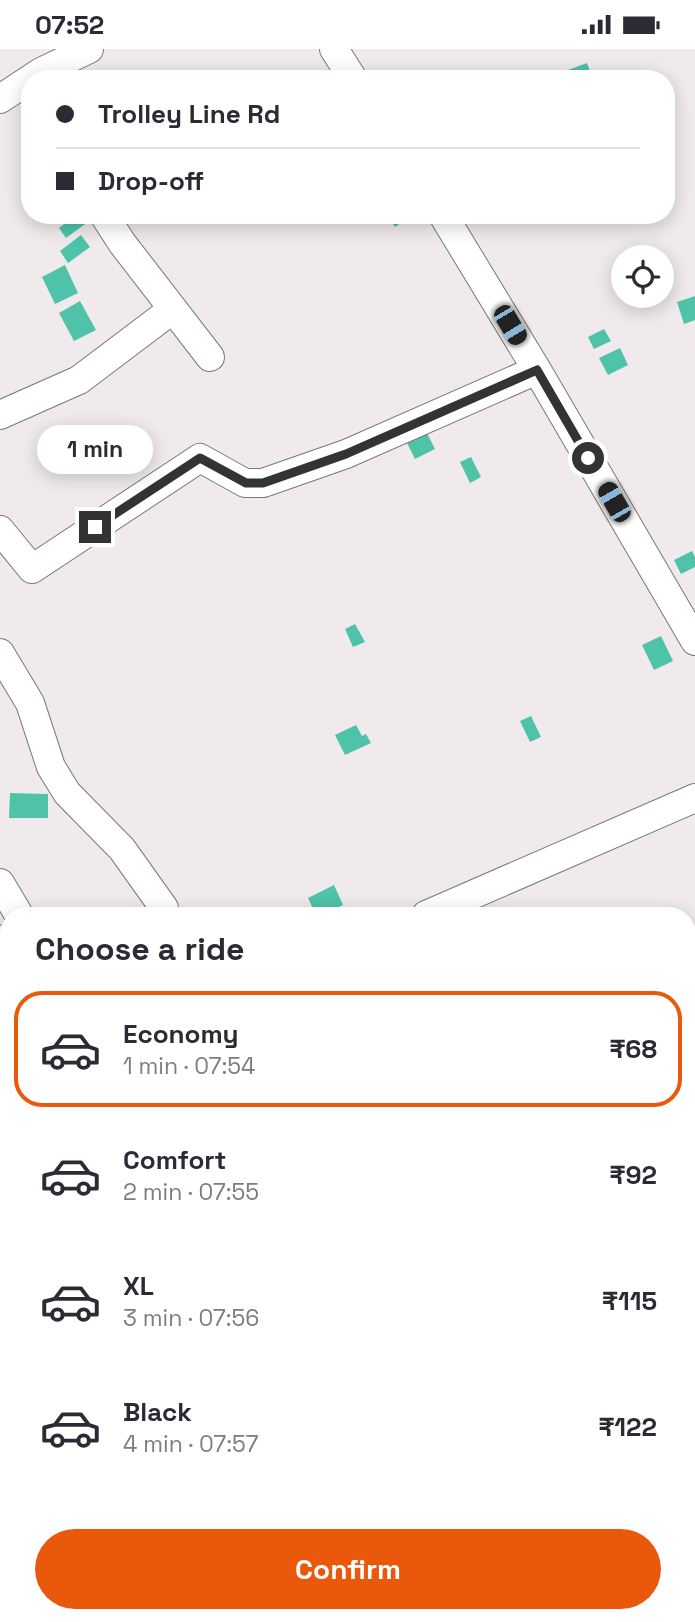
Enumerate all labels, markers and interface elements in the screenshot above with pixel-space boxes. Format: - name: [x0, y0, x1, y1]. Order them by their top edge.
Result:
- text: 07:52: [35, 8, 104, 42]
- text: Trolley Line Rd: [98, 97, 280, 131]
- text: Drop-off: [98, 164, 204, 198]
- map controls: [611, 245, 674, 308]
- button: locate: [611, 245, 674, 308]
- car: [491, 302, 530, 348]
- callout: 1 min: [37, 426, 153, 475]
- text: 1 min: [67, 434, 123, 464]
- route start: [572, 442, 604, 474]
- car: [595, 479, 634, 525]
- route end: [79, 511, 111, 543]
- text: Choose a ride: [35, 929, 245, 969]
- text: Economy: [123, 1017, 239, 1051]
- icon: car: [39, 1018, 102, 1081]
- text: ₹68: [609, 1032, 657, 1066]
- text: 1 min · 07:54: [123, 1051, 255, 1081]
- text: Comfort: [123, 1143, 226, 1177]
- icon: car: [39, 1144, 102, 1207]
- text: ₹92: [609, 1158, 657, 1192]
- text: 2 min · 07:55: [123, 1177, 259, 1207]
- text: XL: [123, 1269, 154, 1303]
- icon: car: [39, 1270, 102, 1333]
- text: ₹115: [602, 1284, 657, 1318]
- text: 3 min · 07:56: [123, 1303, 259, 1333]
- text: Black: [123, 1395, 192, 1429]
- icon: car: [39, 1396, 102, 1459]
- text: ₹122: [598, 1410, 657, 1444]
- text: 4 min · 07:57: [123, 1429, 259, 1459]
- button: Confirm: [35, 1529, 661, 1609]

